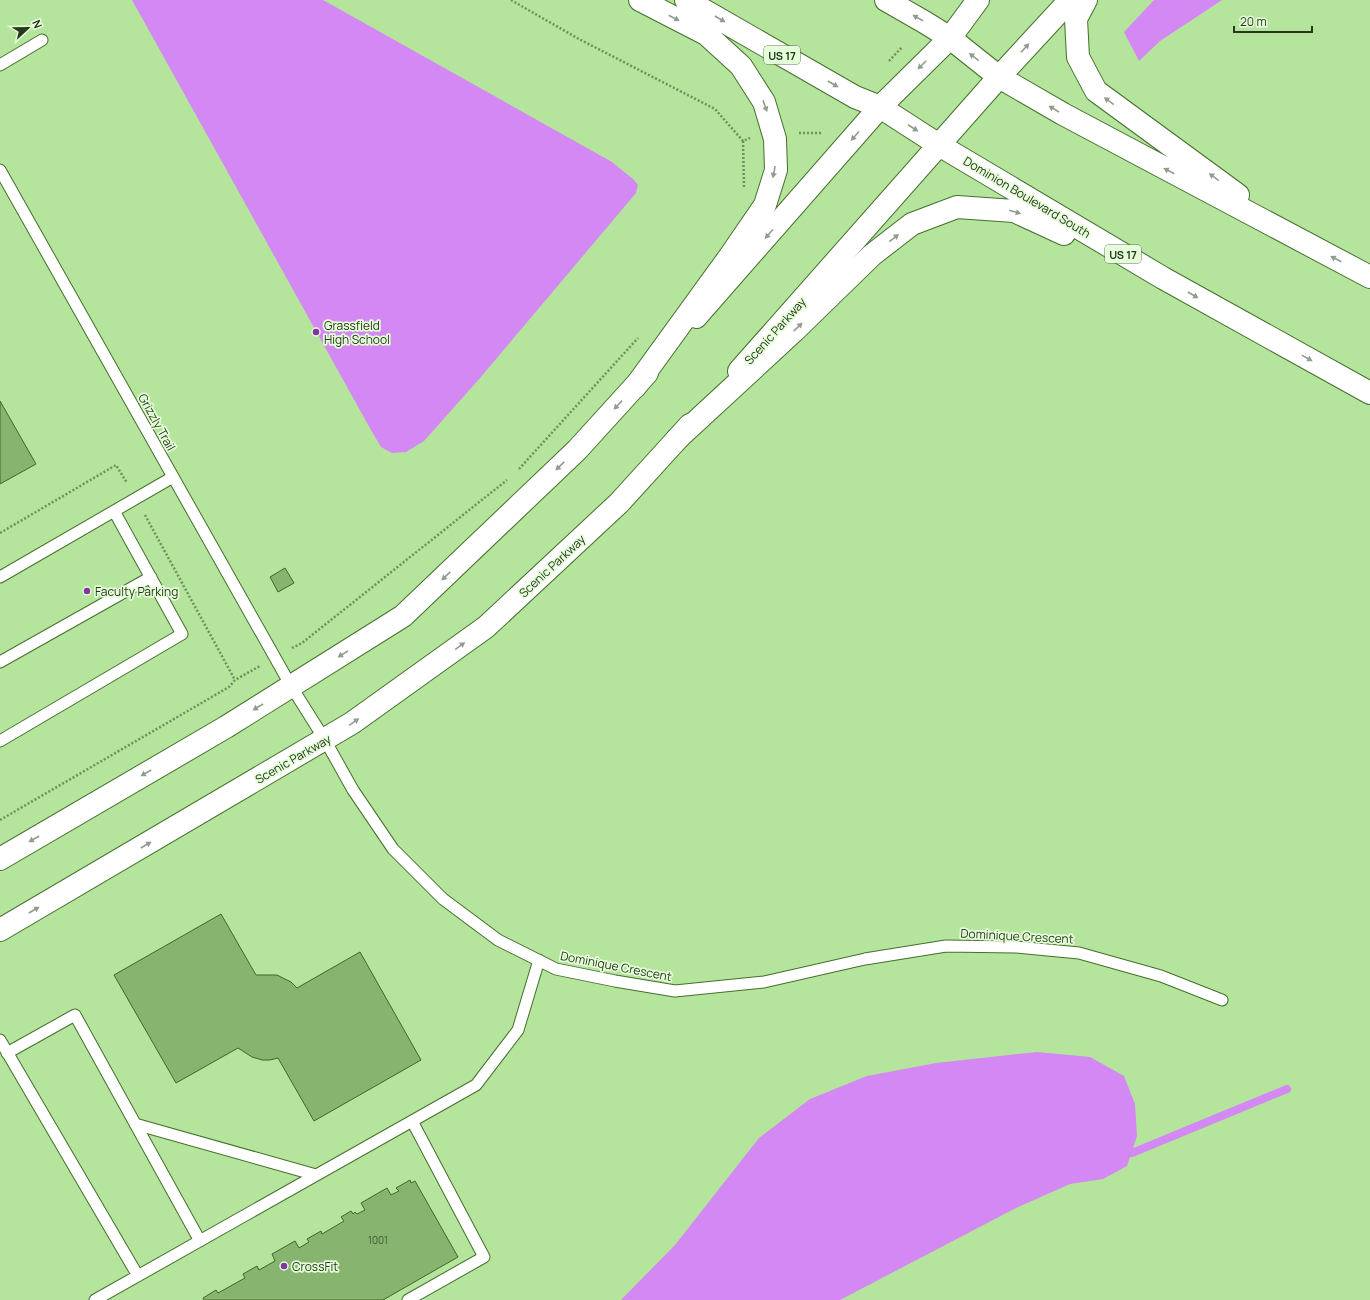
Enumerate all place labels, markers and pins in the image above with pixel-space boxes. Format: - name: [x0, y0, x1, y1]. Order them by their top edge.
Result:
- place label: Grassfield High School: [324, 317, 390, 348]
- marker: Grassfield High School: [311, 327, 321, 337]
- place label: Faculty Parking: [95, 583, 178, 600]
- marker: Faculty Parking: [82, 586, 92, 596]
- place label: CrossFit: [292, 1258, 338, 1275]
- marker: CrossFit: [279, 1261, 289, 1271]

